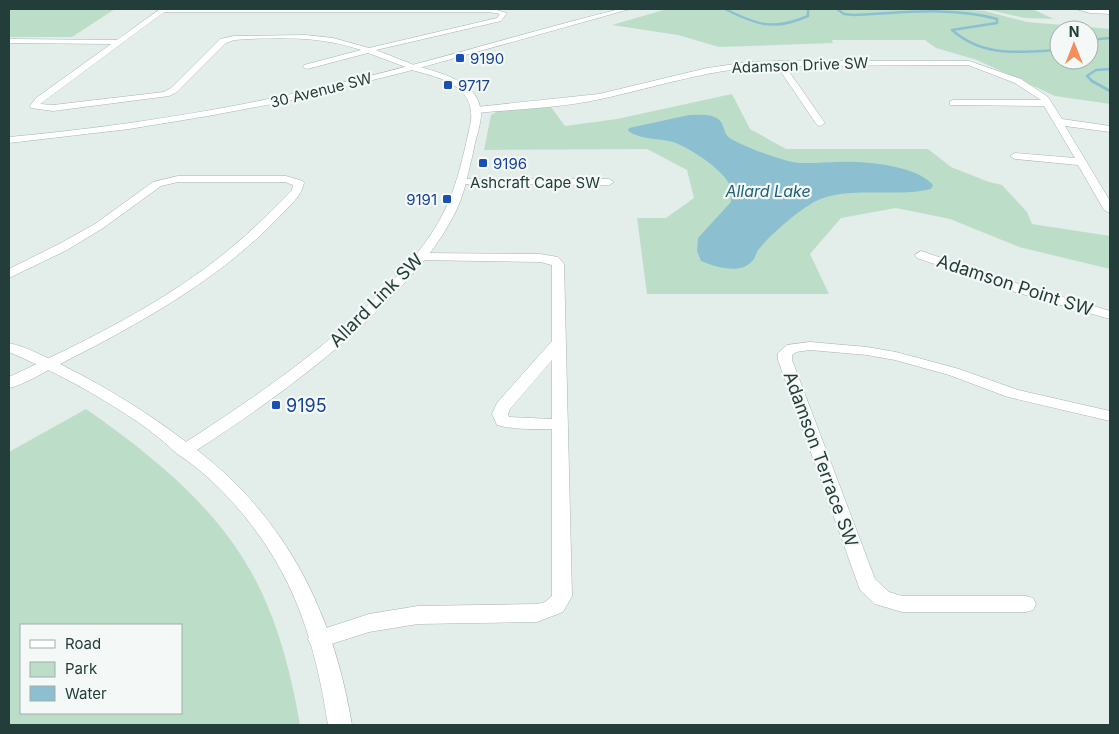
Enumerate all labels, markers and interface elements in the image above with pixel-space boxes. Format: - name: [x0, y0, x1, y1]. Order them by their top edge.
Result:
- north arrow: [1049, 20, 1099, 70]
- text: N: [1069, 23, 1079, 40]
- place label: 9190: [470, 49, 504, 68]
- marker: 9190: [454, 52, 466, 64]
- street label: Adamson Drive SW: [731, 53, 869, 77]
- street label: 30 Avenue SW: [268, 68, 374, 112]
- place label: 9717: [458, 76, 490, 95]
- marker: 9717: [442, 79, 454, 91]
- place label: 9196: [493, 154, 527, 173]
- marker: 9196: [477, 157, 489, 169]
- street label: Ashcraft Cape SW: [470, 173, 600, 192]
- water label: Allard Lake: [724, 181, 811, 201]
- place label: 9191: [406, 190, 437, 209]
- marker: 9191: [441, 193, 453, 205]
- street label: Allard Link SW: [325, 249, 427, 351]
- street label: Adamson Point SW: [934, 250, 1096, 320]
- street label: Adamson Terrace SW: [779, 368, 863, 550]
- place label: 9195: [286, 395, 327, 416]
- marker: 9195: [270, 399, 282, 411]
- legend: [20, 624, 182, 714]
- text: Road: [65, 634, 101, 653]
- text: Park: [65, 659, 98, 678]
- text: Water: [65, 684, 107, 703]

